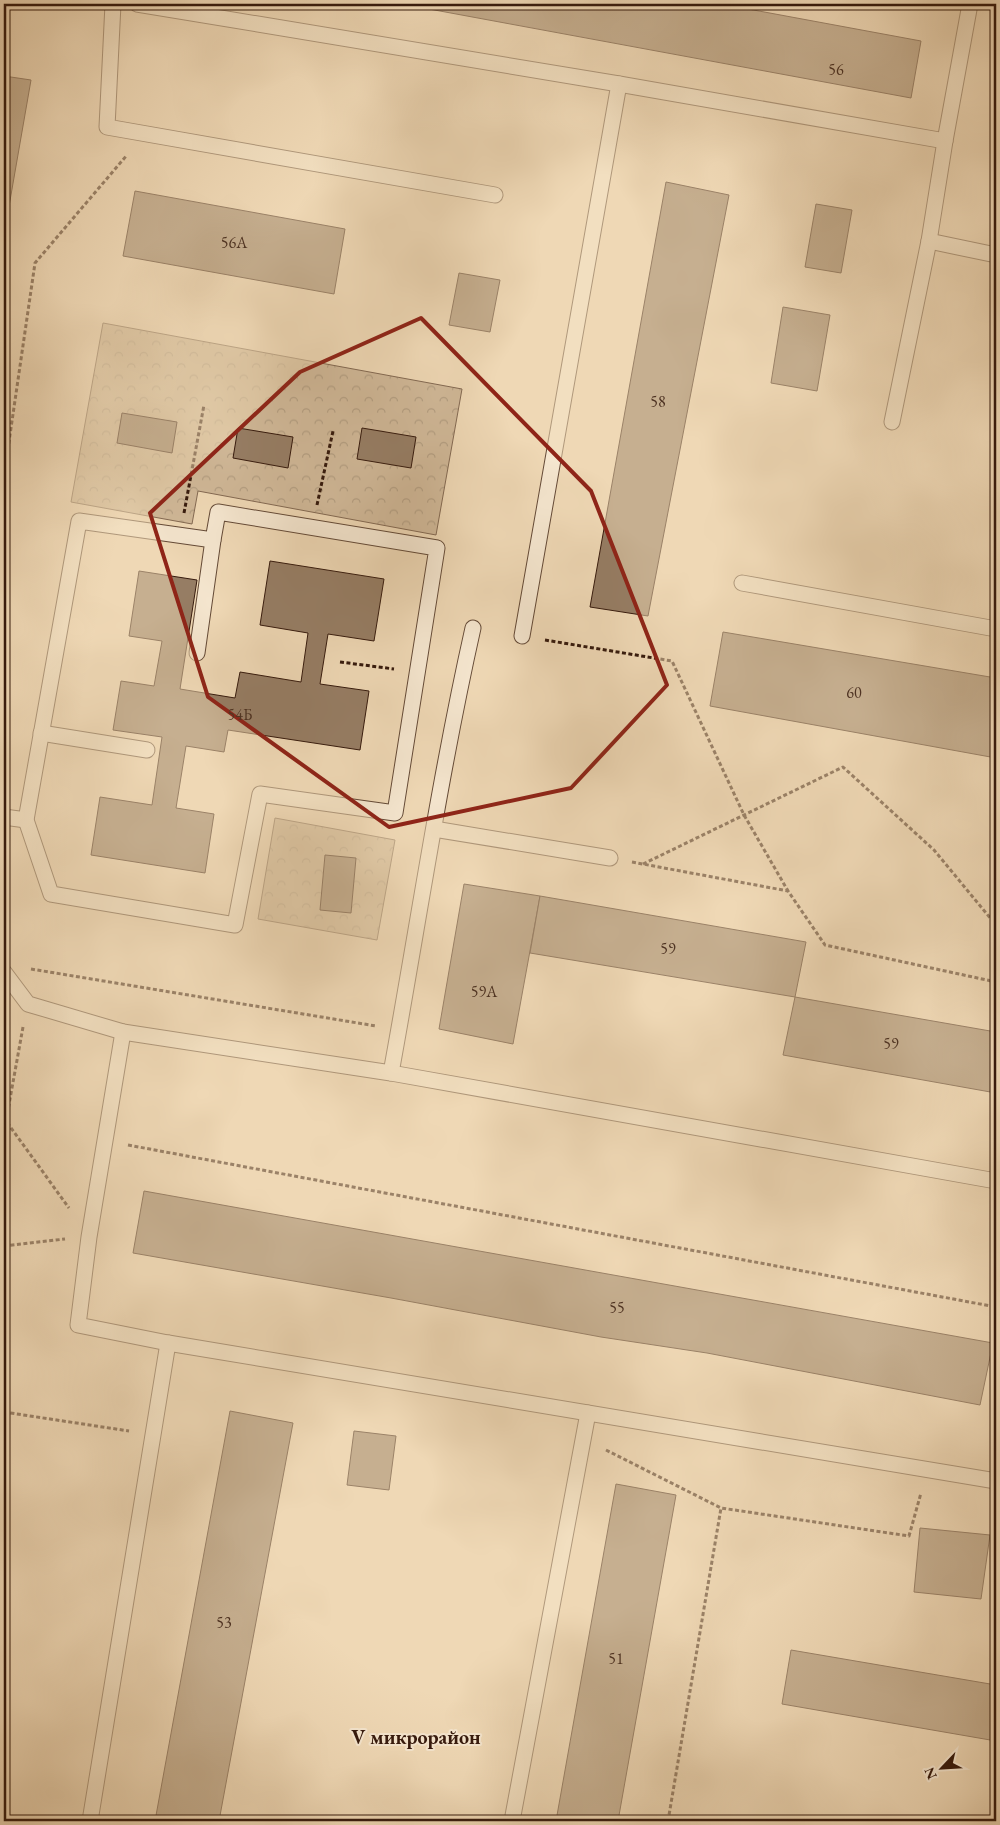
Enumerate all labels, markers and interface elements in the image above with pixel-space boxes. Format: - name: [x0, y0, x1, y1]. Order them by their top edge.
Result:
- house number: 56: [828, 59, 844, 80]
- house number: 56А: [221, 232, 248, 253]
- house number: 58: [650, 391, 666, 412]
- house number: 60: [846, 682, 862, 703]
- house number: 54Б: [228, 704, 252, 725]
- house number: 59: [660, 938, 676, 959]
- house number: 59А: [471, 981, 498, 1002]
- house number: 59: [883, 1033, 899, 1054]
- house number: 55: [609, 1297, 625, 1318]
- house number: 53: [216, 1612, 232, 1633]
- house number: 51: [608, 1648, 624, 1669]
- district label: V микрорайон: [351, 1724, 481, 1750]
- north arrow: [918, 1742, 968, 1792]
- text: N: [919, 1764, 941, 1782]

